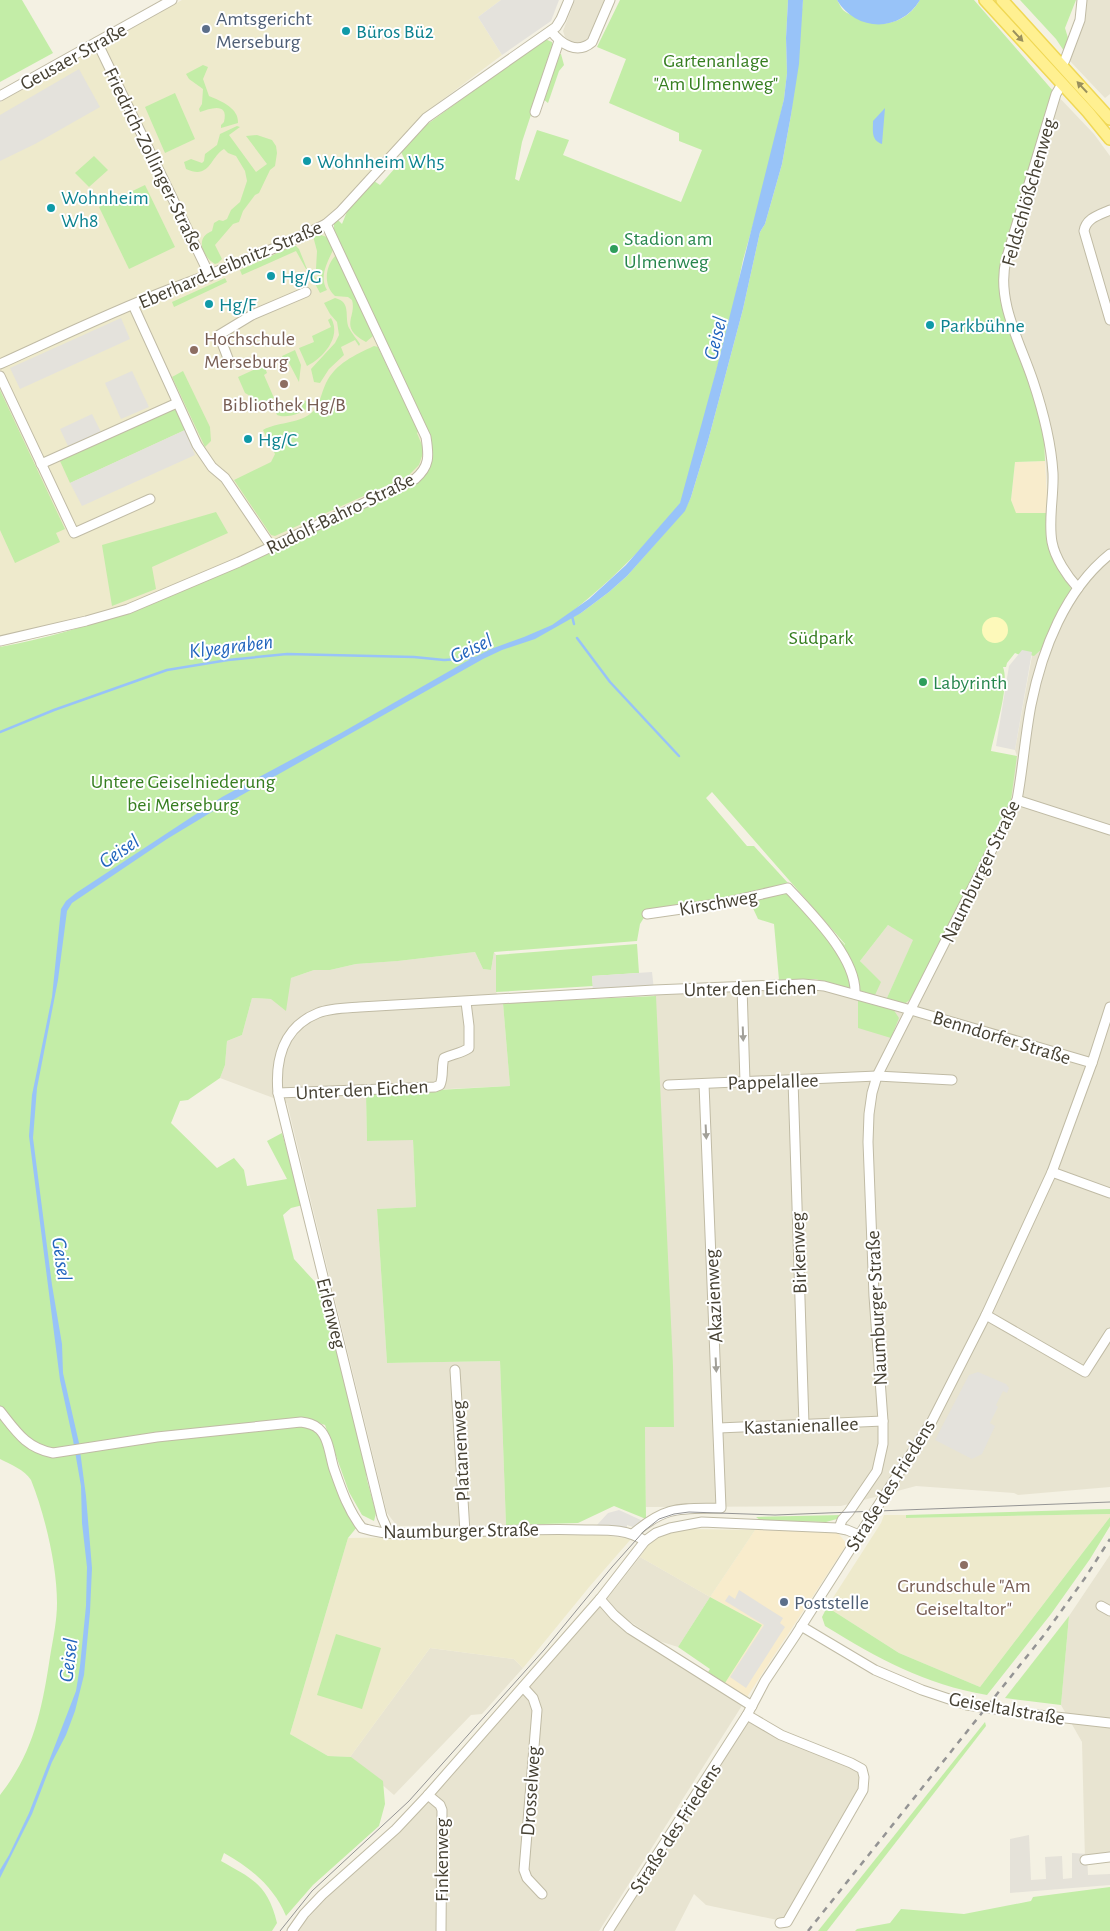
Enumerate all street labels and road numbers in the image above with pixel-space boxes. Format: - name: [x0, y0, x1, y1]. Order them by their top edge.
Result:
- street label: Geusaer Straße: [17, 19, 130, 94]
- street label: Friedrich-Zollinger-Straße: [100, 64, 206, 255]
- street label: Feldschlößchenweg: [998, 116, 1060, 268]
- street label: Eberhard-Leibnitz-Straße: [136, 217, 325, 313]
- street label: Rudolf-Bahro-Straße: [263, 469, 418, 558]
- street label: Naumburger Straße: [938, 797, 1024, 946]
- street label: Kirschweg: [677, 886, 759, 920]
- street label: Unter den Eichen: [683, 978, 817, 1000]
- street label: Benndorfer Straße: [930, 1007, 1073, 1068]
- street label: Pappelallee: [727, 1070, 819, 1094]
- street label: Unter den Eichen: [295, 1077, 429, 1103]
- street label: Birkenweg: [788, 1211, 810, 1294]
- street label: Naumburger Straße: [863, 1230, 891, 1386]
- street label: Akazienweg: [702, 1248, 726, 1343]
- street label: Erlenweg: [313, 1276, 350, 1351]
- street label: Platanenweg: [448, 1400, 474, 1502]
- street label: Kastanienallee: [743, 1414, 859, 1438]
- street label: Straße des Friedens: [842, 1416, 939, 1555]
- street label: Naumburger Straße: [383, 1520, 539, 1542]
- street label: Geiseltalstraße: [947, 1689, 1066, 1729]
- street label: Drosselweg: [518, 1745, 544, 1837]
- street label: Straße des Friedens: [626, 1760, 725, 1897]
- street label: Finkenweg: [432, 1818, 452, 1902]

